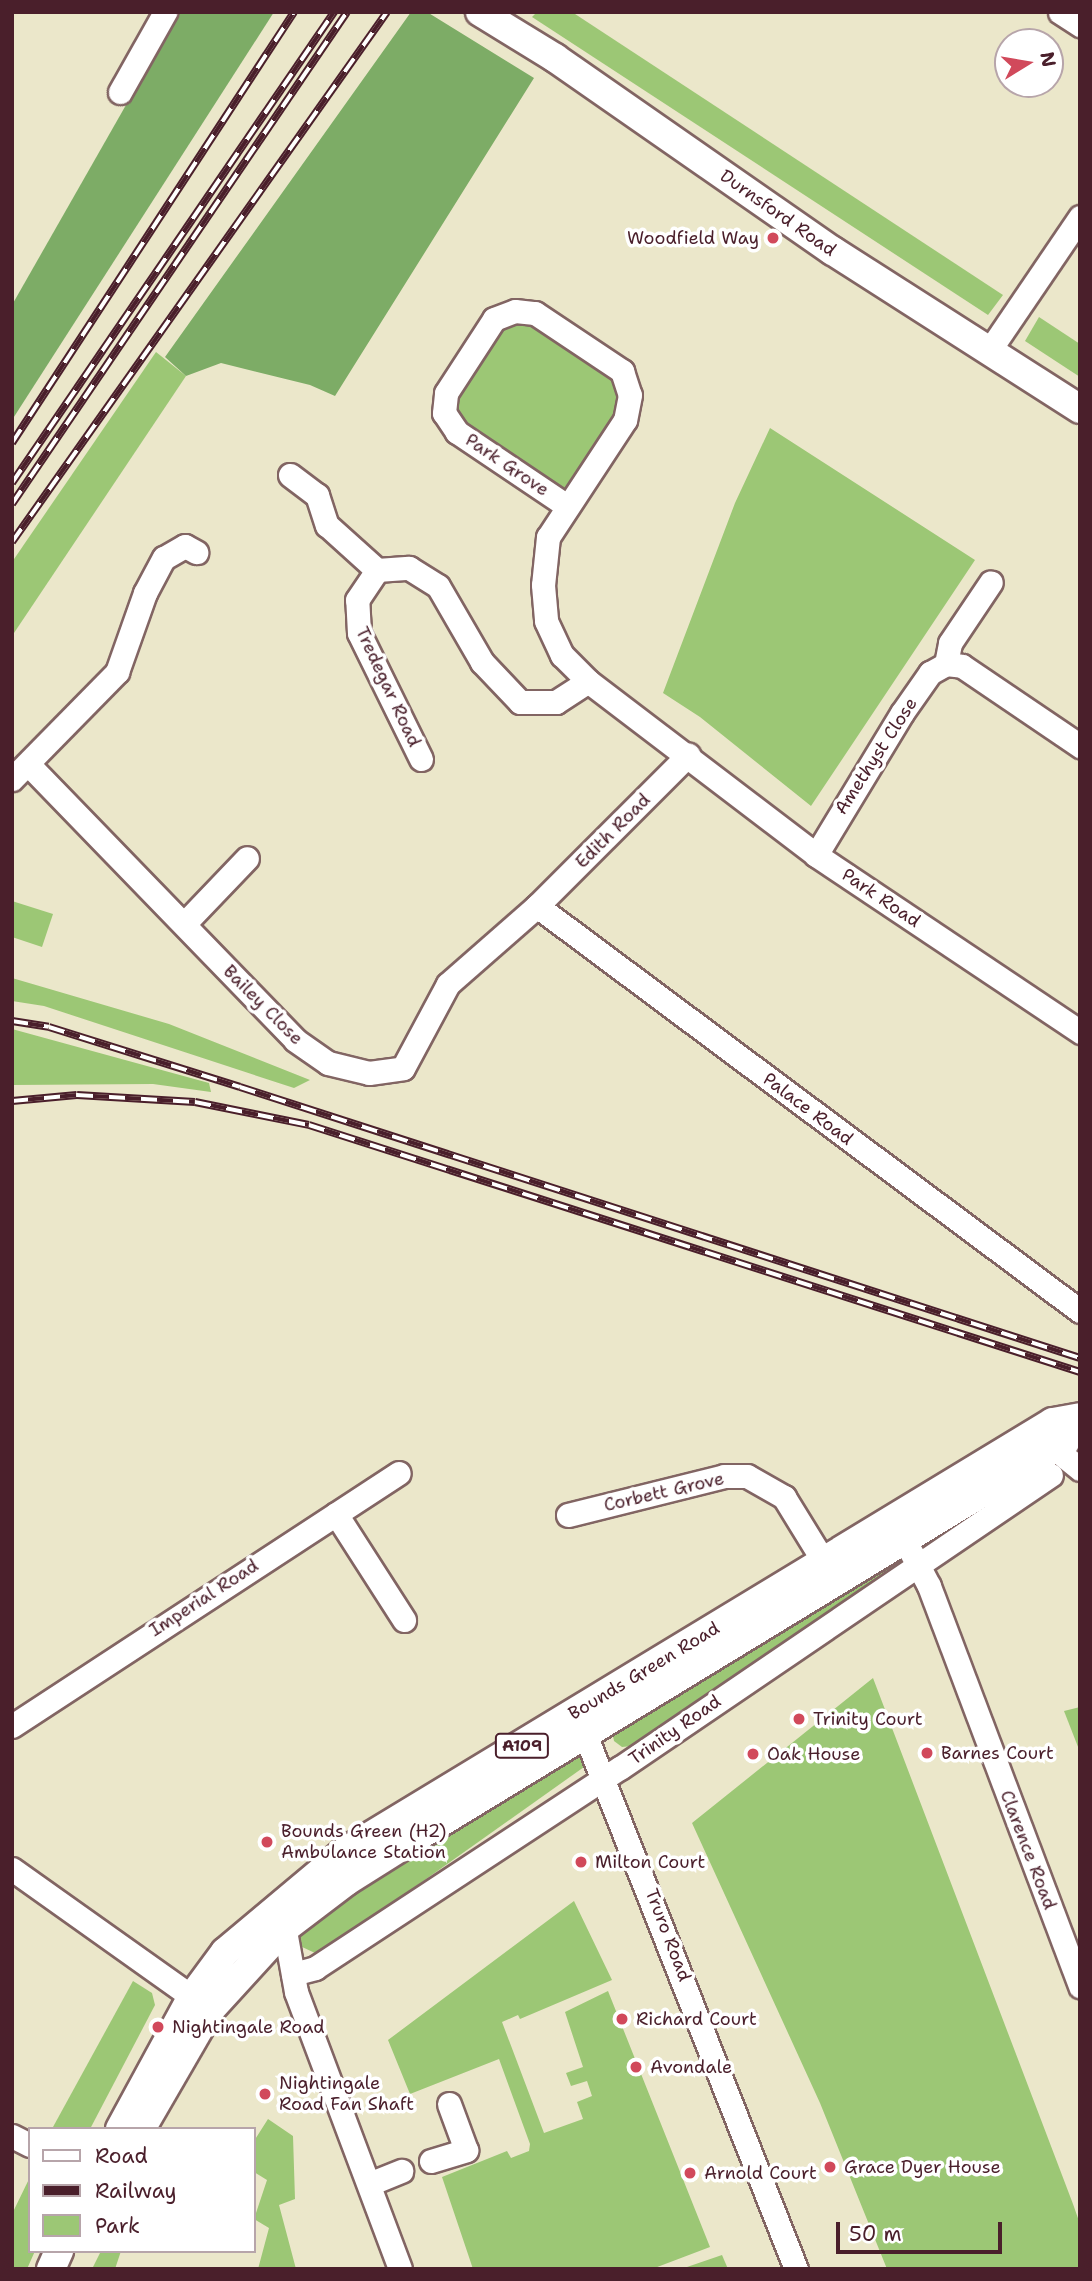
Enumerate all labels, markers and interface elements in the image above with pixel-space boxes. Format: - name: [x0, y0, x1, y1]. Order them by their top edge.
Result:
- north arrow: [994, 28, 1064, 98]
- text: N: [1034, 50, 1062, 69]
- street label: Durnsford Road: [716, 165, 840, 261]
- place label: Woodfield Way: [627, 227, 759, 249]
- marker: Woodfield Way: [765, 230, 781, 246]
- street label: Park Grove: [461, 429, 553, 501]
- street label: Tredegar Road: [351, 624, 425, 750]
- street label: Amethyst Close: [830, 693, 922, 819]
- street label: Edith Road: [571, 789, 655, 873]
- street label: Park Road: [838, 864, 924, 932]
- street label: Bailey Close: [219, 961, 307, 1049]
- street label: Palace Road: [759, 1068, 857, 1150]
- street label: Corbett Grove: [602, 1468, 726, 1516]
- street label: Imperial Road: [145, 1555, 263, 1641]
- street label: Bounds Green Road: [564, 1617, 724, 1725]
- street label: Trinity Road: [625, 1690, 725, 1770]
- place label: Trinity Court: [813, 1708, 923, 1730]
- marker: Trinity Court: [791, 1711, 807, 1727]
- road number: A109: [494, 1734, 550, 1758]
- place label: Barnes Court: [941, 1742, 1054, 1764]
- place label: Oak House: [767, 1743, 860, 1765]
- marker: Barnes Court: [919, 1745, 935, 1761]
- marker: Oak House: [745, 1746, 761, 1762]
- street label: Clarence Road: [995, 1787, 1061, 1913]
- place label: Bounds Green (H2) Ambulance Station: [281, 1821, 446, 1864]
- marker: Bounds Green (H2) Ambulance Station: [259, 1834, 275, 1850]
- place label: Milton Court: [595, 1851, 705, 1873]
- marker: Milton Court: [573, 1854, 589, 1870]
- street label: Truro Road: [640, 1886, 696, 1984]
- place label: Richard Court: [636, 2008, 757, 2030]
- marker: Richard Court: [614, 2011, 630, 2027]
- place label: Nightingale Road: [172, 2016, 325, 2038]
- marker: Nightingale Road: [150, 2019, 166, 2035]
- place label: Avondale: [650, 2056, 732, 2078]
- marker: Avondale: [628, 2059, 644, 2075]
- place label: Nightingale Road Fan Shaft: [279, 2073, 414, 2116]
- marker: Nightingale Road Fan Shaft: [257, 2086, 273, 2102]
- legend: [28, 2127, 256, 2253]
- text: Road: [95, 2142, 148, 2170]
- place label: Grace Dyer House: [844, 2156, 1001, 2178]
- marker: Grace Dyer House: [822, 2159, 838, 2175]
- place label: Arnold Court: [704, 2162, 817, 2184]
- marker: Arnold Court: [682, 2165, 698, 2181]
- text: Railway: [95, 2177, 177, 2205]
- scale bar: [840, 2208, 1006, 2252]
- text: Park: [95, 2212, 140, 2240]
- text: 50 m: [849, 2220, 902, 2248]

